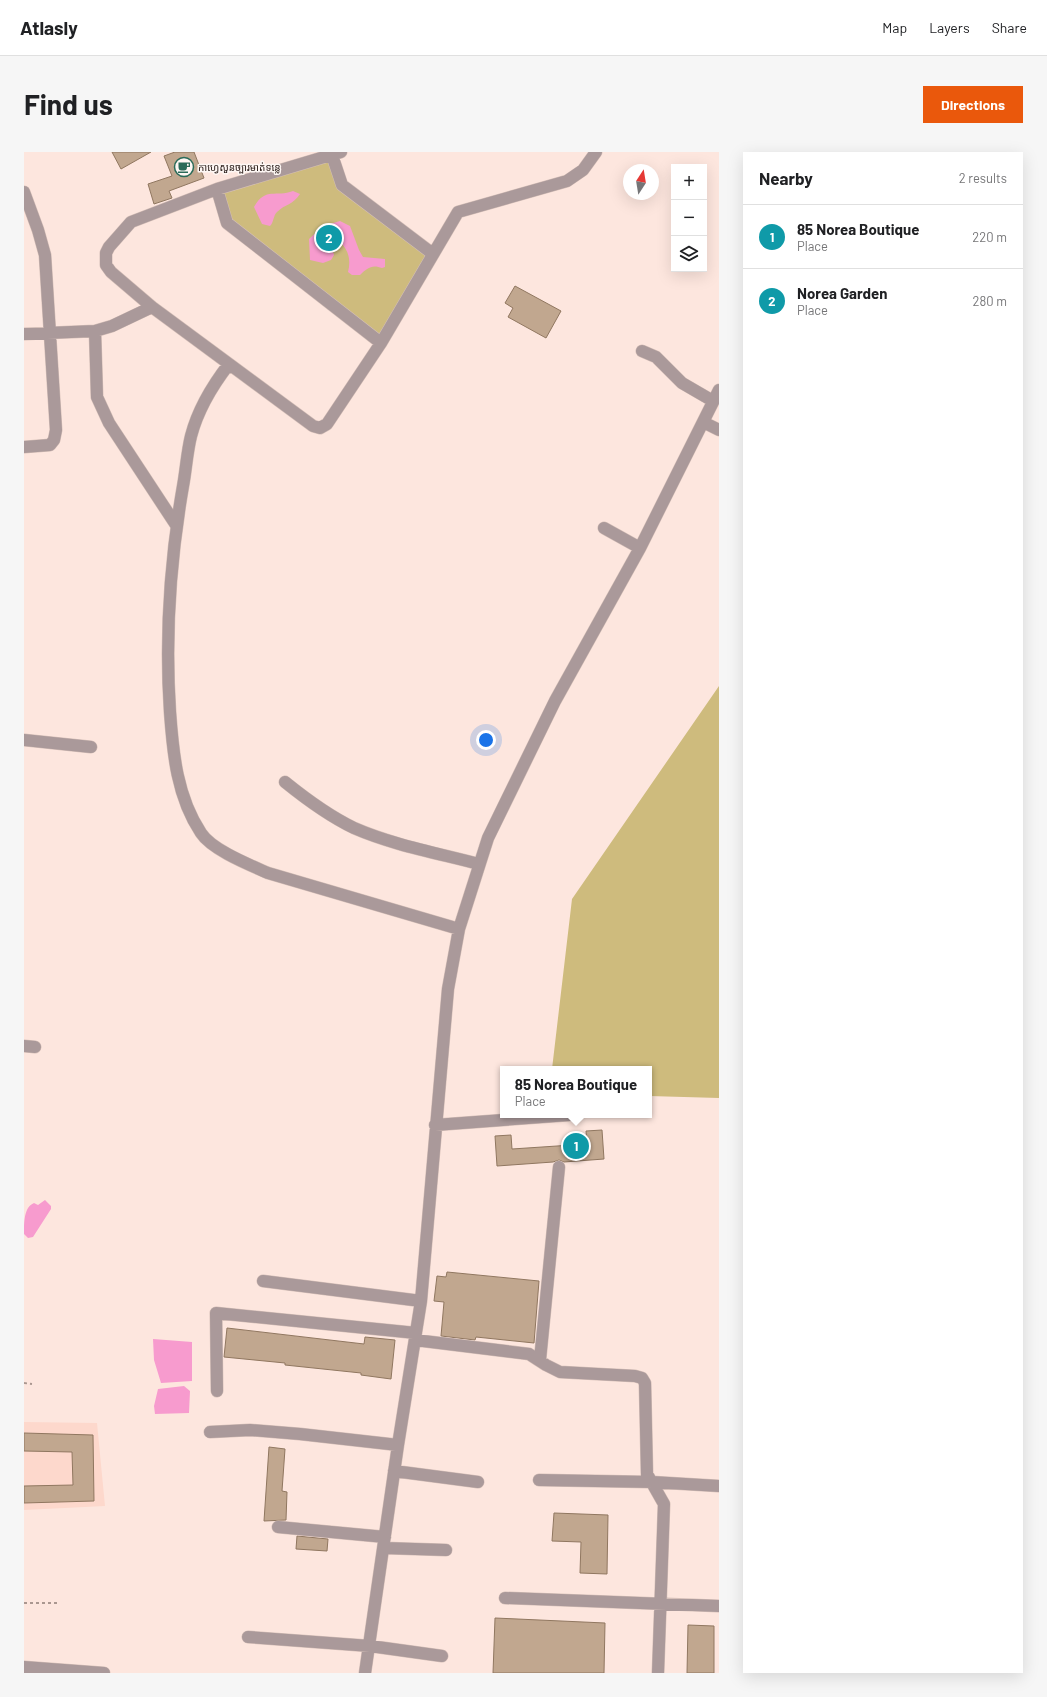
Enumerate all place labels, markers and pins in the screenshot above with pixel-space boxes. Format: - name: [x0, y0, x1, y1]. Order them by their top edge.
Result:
- cafe icon: កាហ្វេសួនច្បារមាត់ទន្លេ: [173, 156, 195, 178]
- place label: កាហ្វេសួនច្បារមាត់ទន្លេ: [198, 161, 281, 174]
- pin: 2: [316, 223, 342, 253]
- pin: 1: [563, 1131, 589, 1161]

